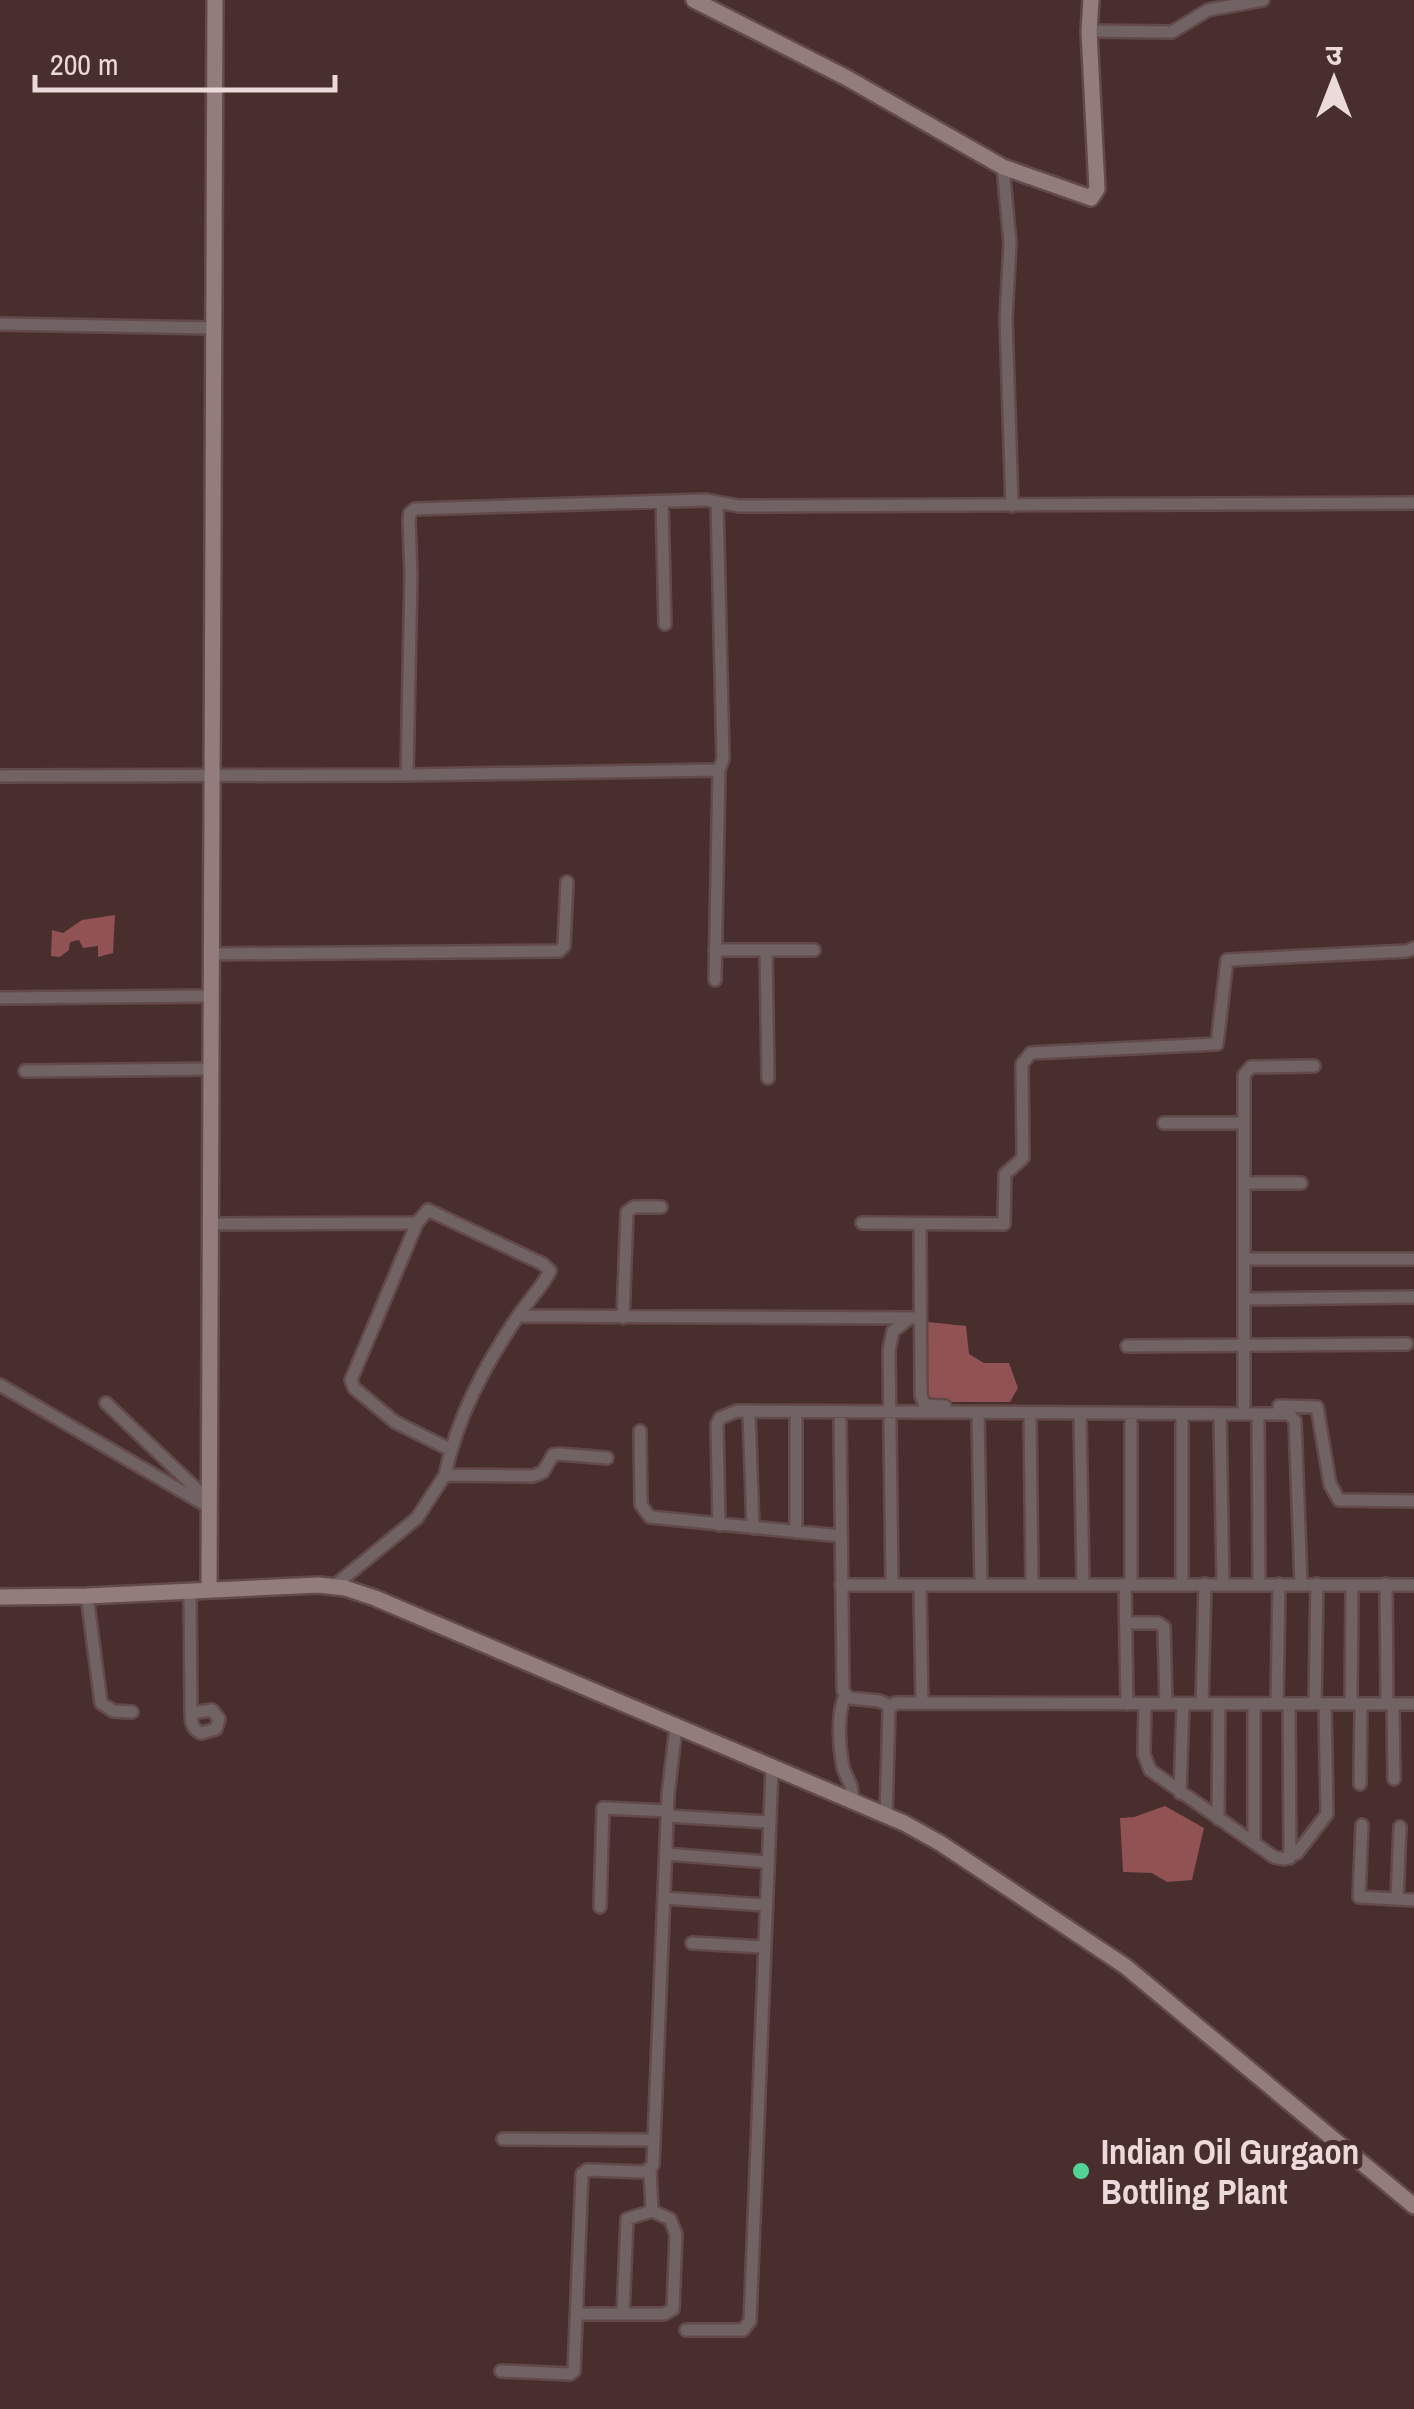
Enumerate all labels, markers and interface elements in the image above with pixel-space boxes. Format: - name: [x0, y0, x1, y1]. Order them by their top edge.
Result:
- scale bar: [35, 30, 335, 92]
- north arrow: [1284, 30, 1384, 130]
- text: उ: [1326, 36, 1343, 74]
- text: 200 m: [50, 44, 118, 84]
- place label: Indian Oil Gurgaon Bottling Plant: [1101, 2128, 1359, 2215]
- marker: Indian Oil Gurgaon Bottling Plant: [1070, 2160, 1092, 2182]

